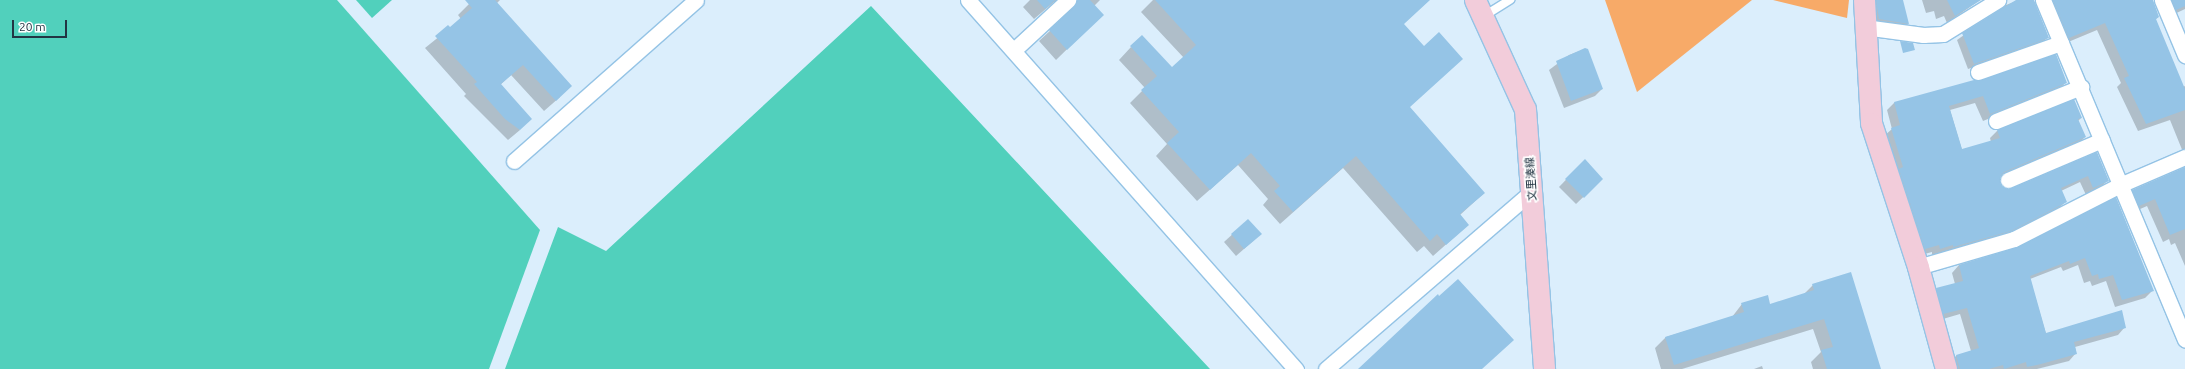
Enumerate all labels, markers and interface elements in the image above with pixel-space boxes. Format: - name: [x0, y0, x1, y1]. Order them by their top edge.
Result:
- scale bar: [14, 12, 69, 38]
- text: 20 m: [19, 20, 46, 33]
- street label: 文里湊線: [1523, 157, 1539, 201]

